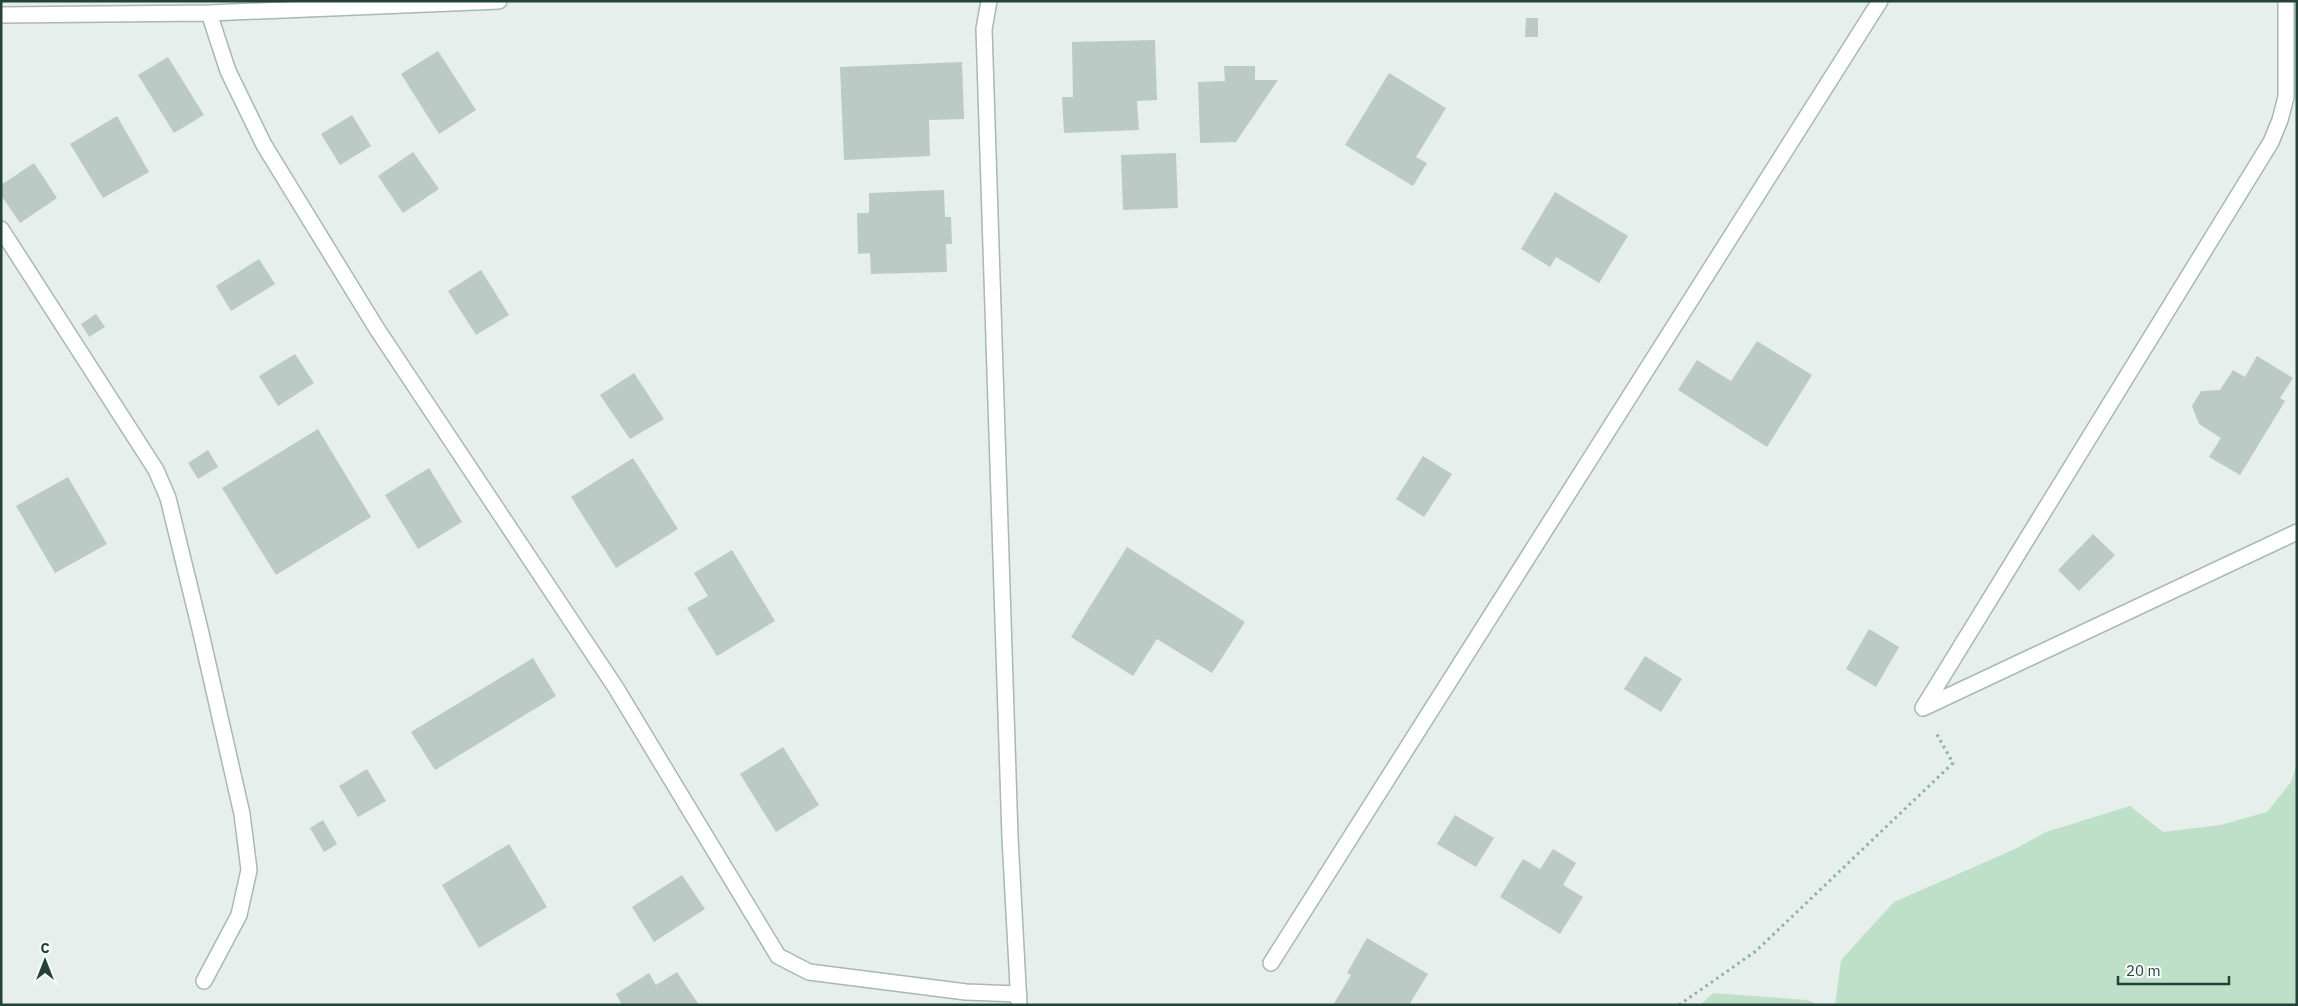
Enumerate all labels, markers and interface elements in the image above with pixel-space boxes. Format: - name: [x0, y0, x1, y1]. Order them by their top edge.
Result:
- north arrow: [20, 936, 70, 986]
- text: С: [40, 939, 50, 957]
- scale bar: [2118, 954, 2229, 986]
- text: 20 m: [2126, 961, 2161, 980]

